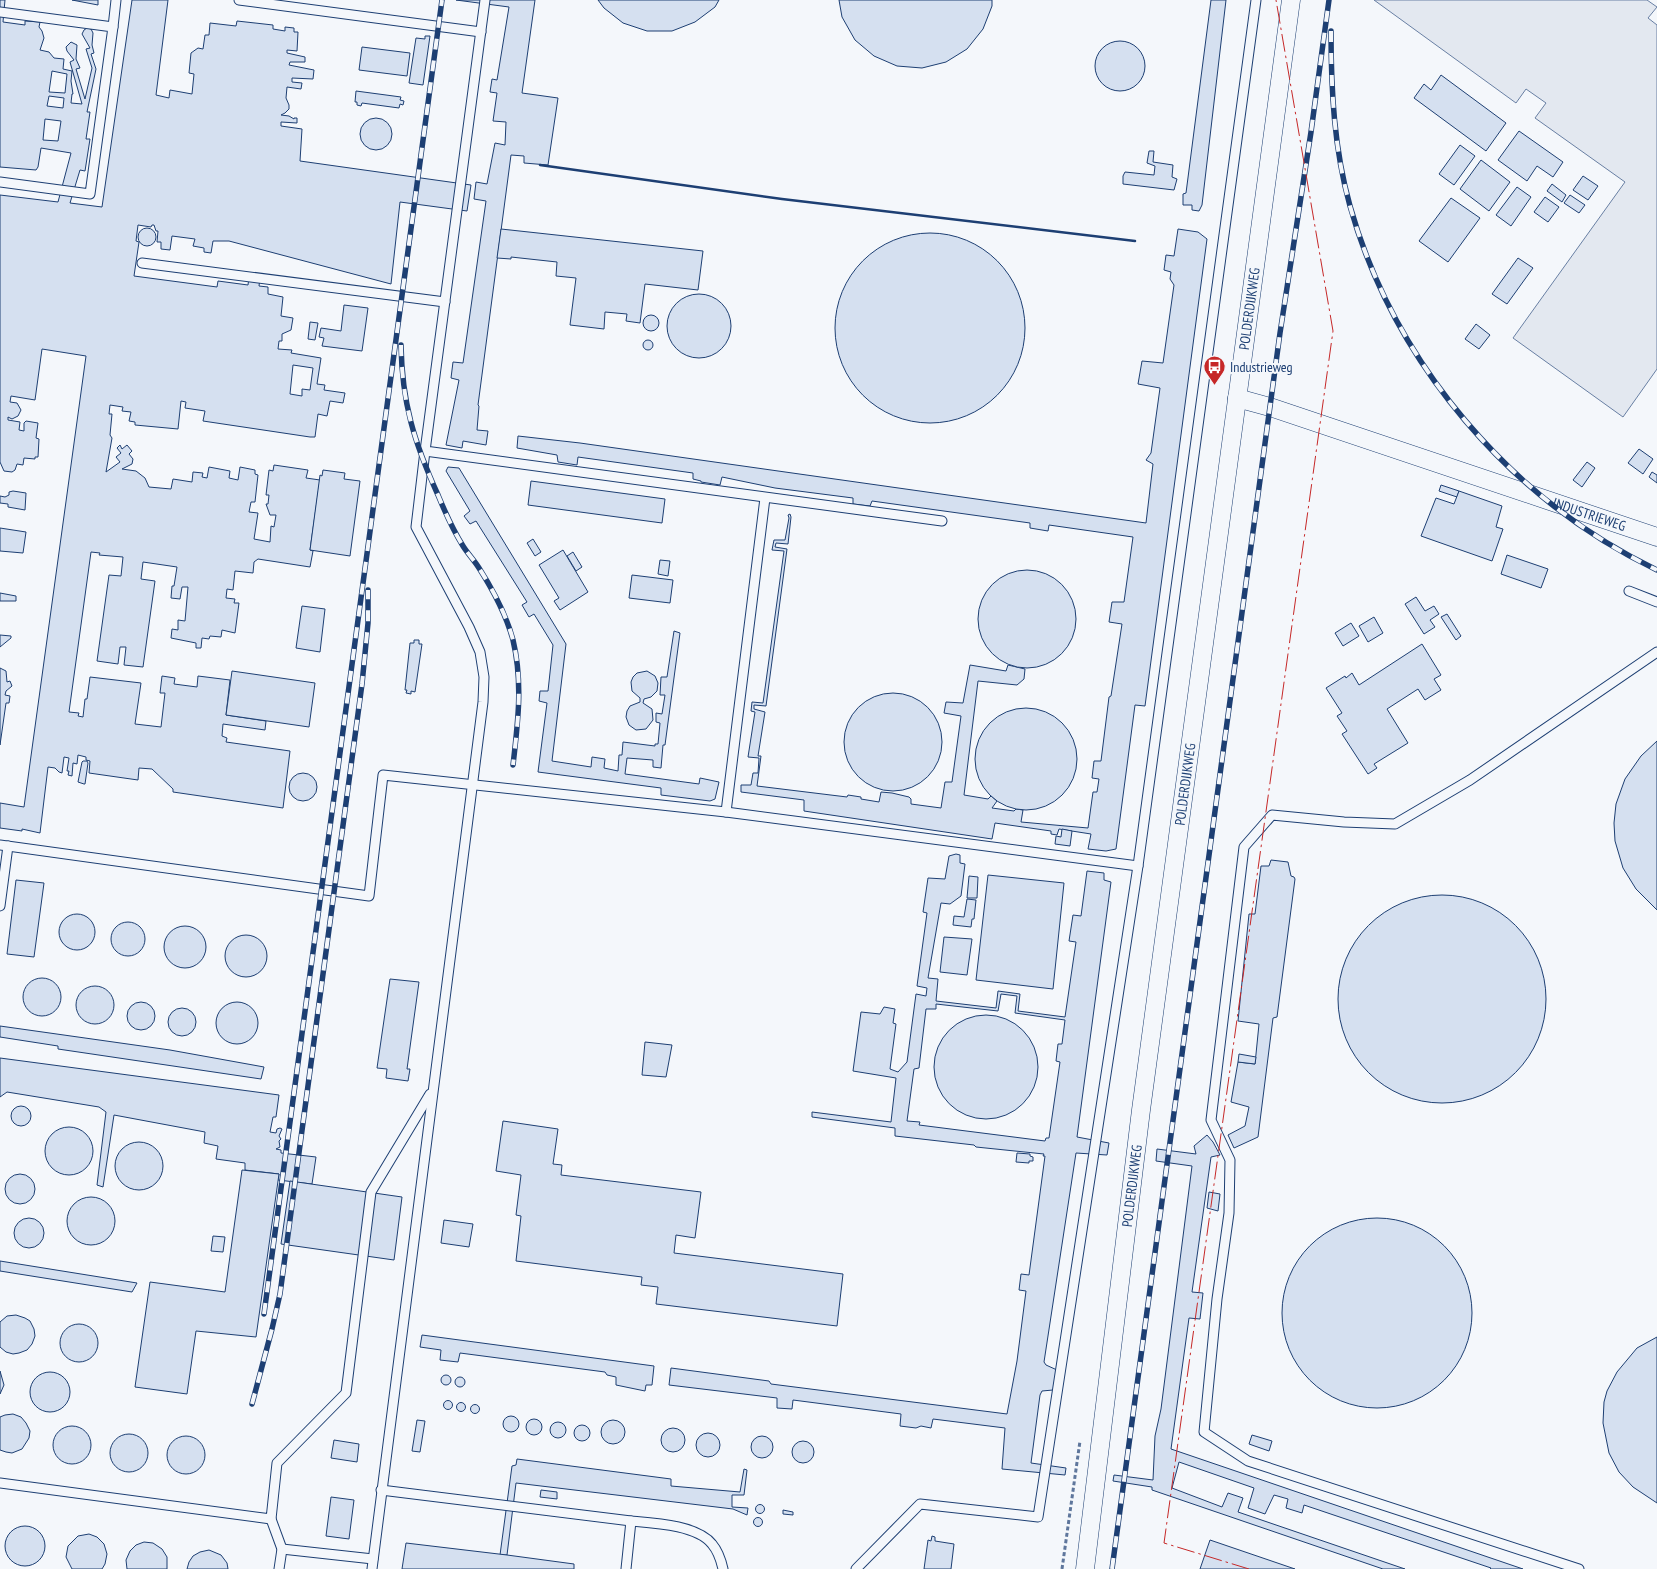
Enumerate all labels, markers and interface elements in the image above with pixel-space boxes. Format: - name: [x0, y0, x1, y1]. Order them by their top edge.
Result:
- street label: POLDERDIJKWEG: [1235, 266, 1264, 351]
- bus stop icon: Industrieweg: [1202, 355, 1226, 386]
- place label: Industrieweg: [1230, 358, 1293, 376]
- street label: INDUSTRIEWEG: [1550, 494, 1628, 535]
- street label: POLDERDIJKWEG: [1171, 742, 1199, 827]
- street label: POLDERDIJKWEG: [1118, 1144, 1146, 1228]

